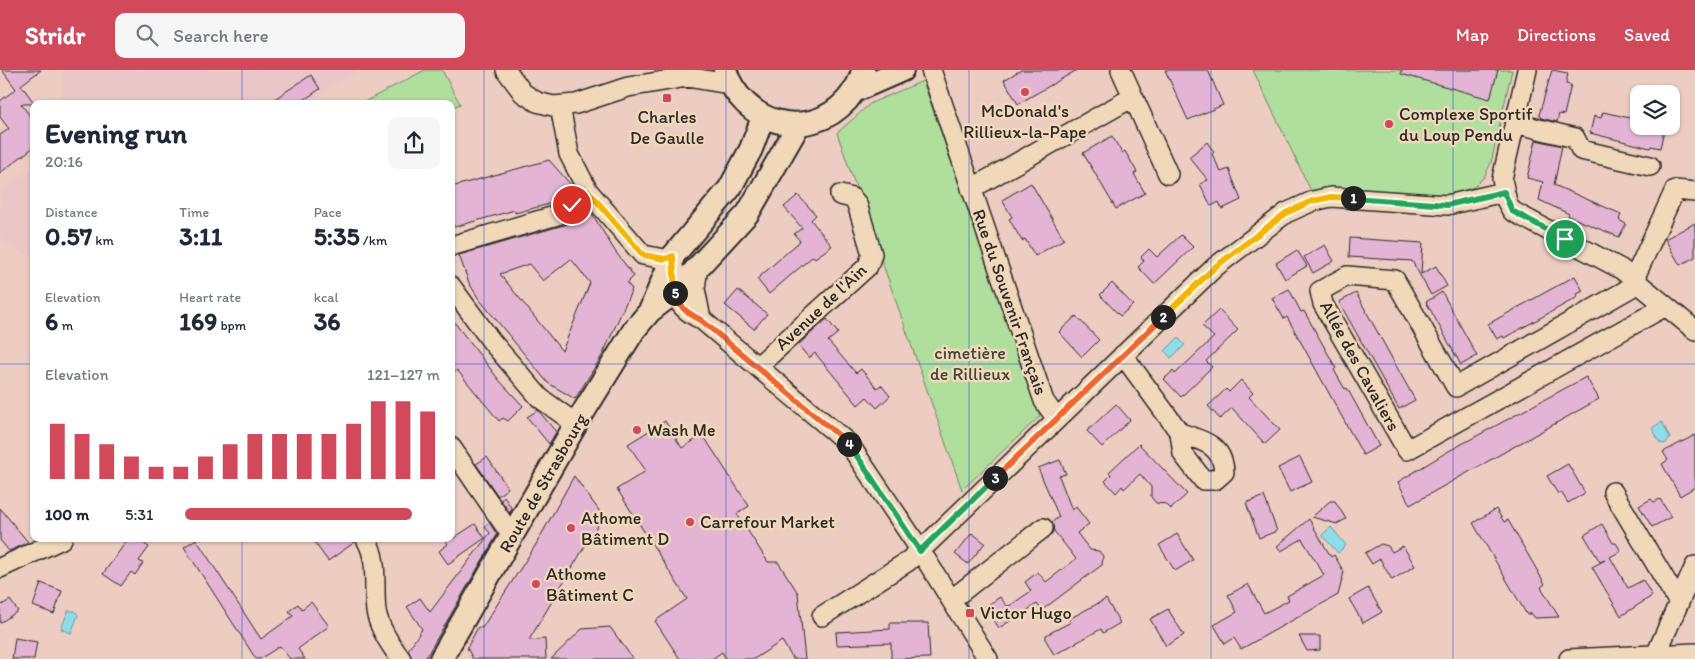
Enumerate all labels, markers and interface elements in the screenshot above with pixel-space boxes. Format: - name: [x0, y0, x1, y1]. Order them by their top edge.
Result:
- search box: [115, 13, 465, 58]
- text: Stridr: [25, 21, 85, 50]
- icon: search: [133, 21, 161, 49]
- text: Search here: [173, 24, 269, 47]
- text: Map: [1456, 24, 1489, 46]
- text: Directions: [1517, 24, 1596, 46]
- text: Saved: [1624, 24, 1670, 46]
- map controls: [1630, 85, 1680, 135]
- button: layers: [1630, 85, 1680, 135]
- marker: McDonald's Rillieux-la-Pape: [1019, 86, 1031, 98]
- marker: Charles De Gaulle: [661, 92, 673, 104]
- place label: McDonald's Rillieux-la-Pape: [963, 100, 1087, 143]
- place label: Complexe Sportif du Loup Pendu: [1399, 103, 1533, 146]
- place label: Charles De Gaulle: [630, 106, 704, 149]
- text: Evening run: [45, 116, 187, 150]
- button: share: [388, 117, 440, 169]
- marker: Complexe Sportif du Loup Pendu: [1383, 118, 1395, 130]
- text: 20:16: [45, 152, 83, 171]
- pin: [551, 184, 593, 226]
- pin: 1: [1340, 186, 1366, 210]
- text: 1: [1350, 190, 1357, 207]
- icon: check: [558, 191, 586, 219]
- text: Distance: [45, 204, 97, 221]
- text: Time: [179, 204, 209, 221]
- text: Pace: [314, 204, 342, 221]
- street label: Rue du Souvenir Français: [968, 206, 1052, 398]
- pin: [1544, 218, 1586, 260]
- text: 0.57: [45, 221, 92, 251]
- text: 3:11: [179, 221, 222, 251]
- text: 5:35: [314, 221, 360, 251]
- icon: arrive: [1551, 225, 1579, 253]
- text: km: [92, 232, 114, 249]
- text: /km: [360, 232, 387, 249]
- street label: Avenue de l'Ain: [771, 259, 872, 355]
- pin: 5: [662, 280, 688, 306]
- text: 5: [672, 285, 679, 302]
- text: Elevation: [45, 289, 101, 306]
- text: Heart rate: [179, 289, 241, 306]
- text: kcal: [314, 289, 339, 306]
- street label: Allée des Cavaliers: [1315, 297, 1405, 435]
- pin: 2: [1150, 304, 1176, 330]
- text: 6: [45, 306, 58, 336]
- text: 169: [179, 306, 217, 336]
- text: 36: [314, 306, 341, 336]
- text: 2: [1160, 309, 1167, 326]
- text: m: [58, 317, 73, 334]
- text: bpm: [217, 317, 246, 334]
- park label: cimetière de Rillieux: [930, 342, 1010, 385]
- text: Elevation: [45, 365, 109, 384]
- text: 121–127 m: [367, 365, 440, 384]
- street label: Route de Strasbourg: [494, 409, 592, 557]
- place label: Wash Me: [647, 419, 715, 441]
- marker: Wash Me: [631, 424, 643, 436]
- pin: 4: [836, 432, 862, 456]
- text: 4: [845, 436, 854, 453]
- pin: 3: [982, 466, 1008, 490]
- text: 3: [992, 470, 999, 487]
- text: 100 m: [45, 505, 89, 524]
- text: 5:31: [125, 505, 153, 524]
- place label: Athome Bâtiment D: [581, 507, 669, 550]
- place label: Carrefour Market: [700, 511, 835, 533]
- marker: Carrefour Market: [684, 516, 696, 528]
- marker: Athome Bâtiment D: [565, 522, 577, 534]
- place label: Athome Bâtiment C: [546, 563, 634, 606]
- marker: Athome Bâtiment C: [530, 578, 542, 590]
- place label: Victor Hugo: [980, 602, 1072, 624]
- marker: Victor Hugo: [964, 607, 976, 619]

